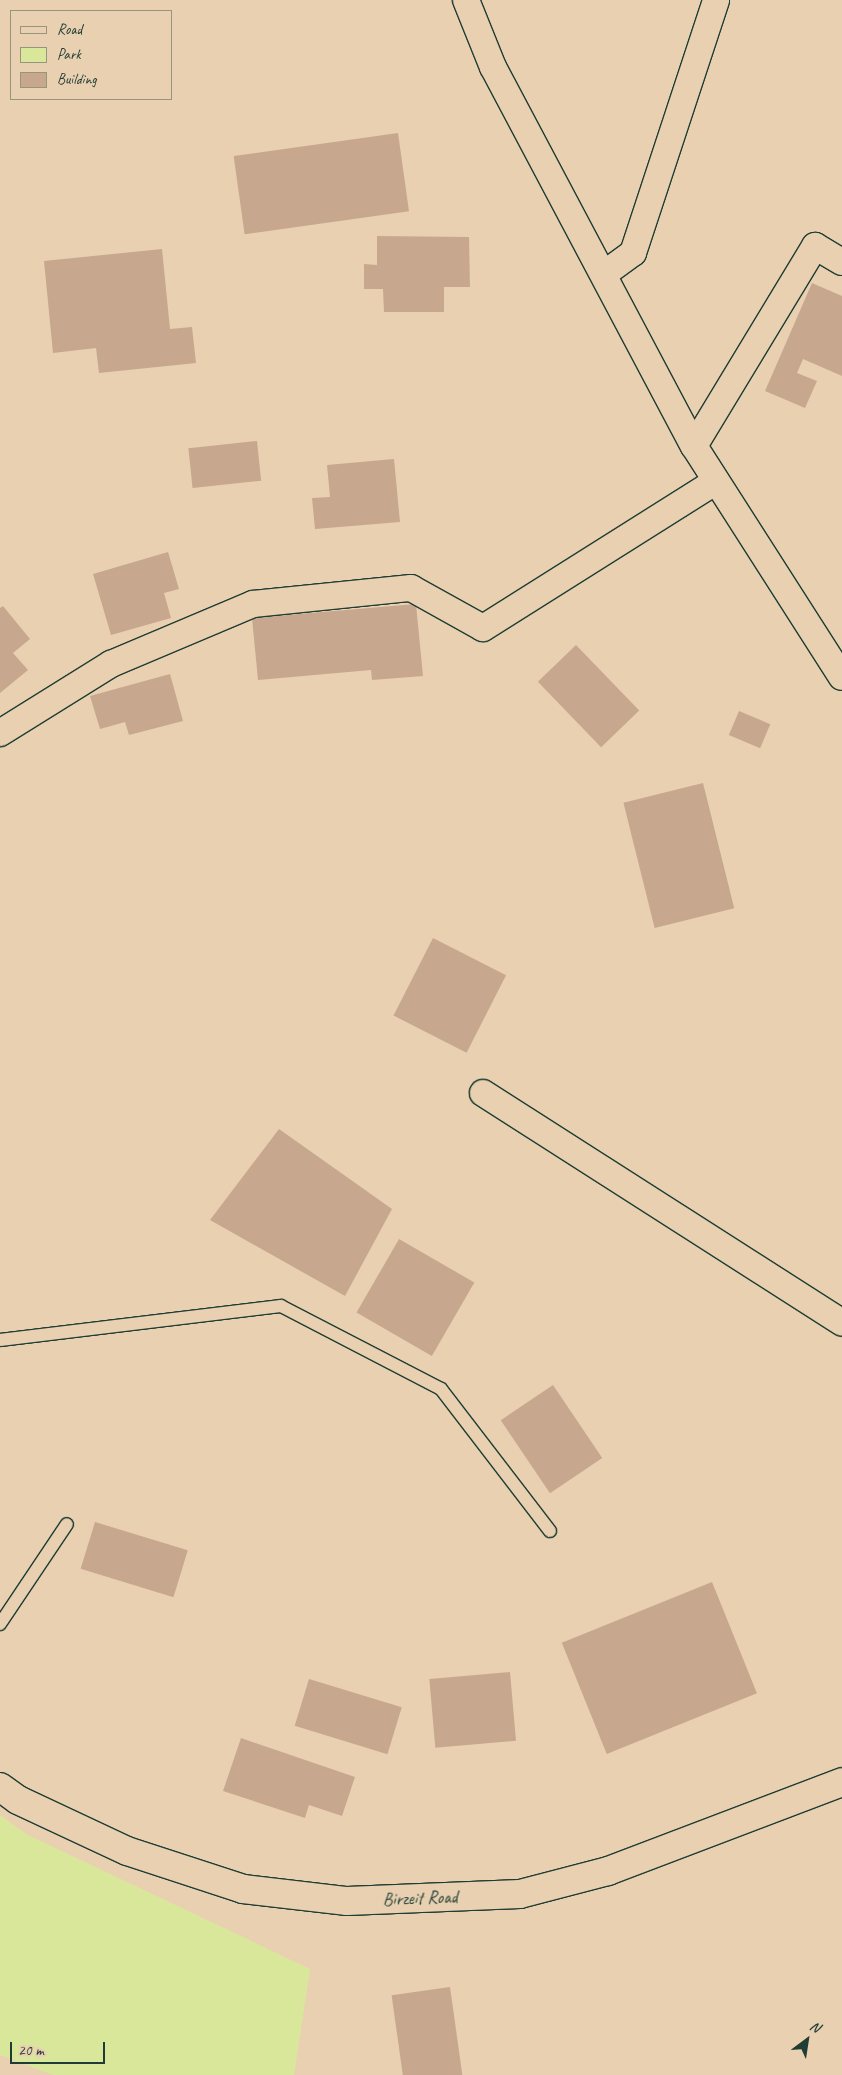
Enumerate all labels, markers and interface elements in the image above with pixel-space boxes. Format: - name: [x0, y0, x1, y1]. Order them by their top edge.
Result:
- legend: [10, 10, 172, 100]
- text: Road: [57, 20, 82, 39]
- text: Park: [57, 45, 81, 64]
- text: Building: [57, 70, 96, 89]
- street label: Birzeit Road: [382, 1886, 458, 1910]
- north arrow: [782, 2015, 832, 2065]
- text: N: [807, 2017, 823, 2036]
- scale bar: [12, 2032, 108, 2064]
- text: 20 m: [18, 2041, 44, 2060]

